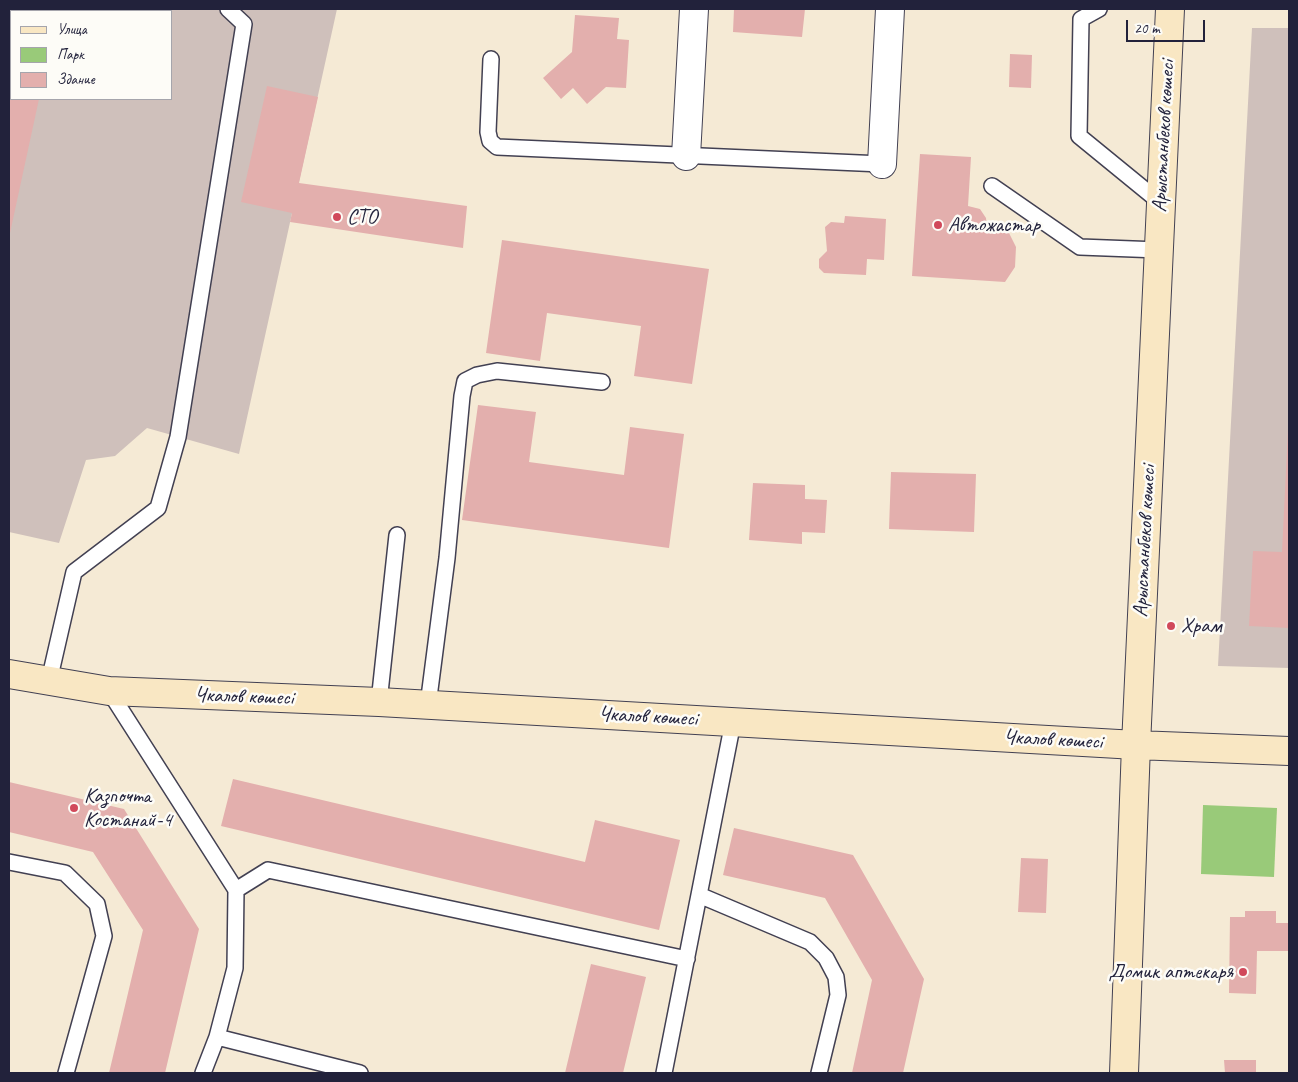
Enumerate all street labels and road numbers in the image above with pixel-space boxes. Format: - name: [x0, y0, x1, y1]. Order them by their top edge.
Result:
- street label: Арыстанбеков көшесі: [1147, 59, 1181, 213]
- street label: Арыстанбеков көшесі: [1128, 464, 1162, 618]
- street label: Чкалов көшесі: [194, 683, 294, 711]
- street label: Чкалов көшесі: [598, 702, 698, 732]
- street label: Чкалов көшесі: [1003, 725, 1103, 755]

